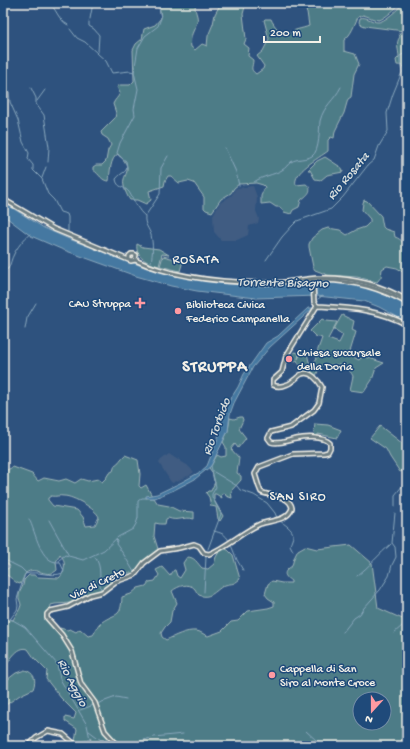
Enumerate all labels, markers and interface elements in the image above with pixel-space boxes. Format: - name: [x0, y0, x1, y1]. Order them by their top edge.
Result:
- scale bar: [264, 18, 320, 44]
- text: 200 m: [270, 27, 301, 41]
- water label: Rio Rosata: [325, 149, 374, 203]
- district label: ROSATA: [172, 253, 220, 268]
- water label: Torrente Bisagno: [237, 275, 330, 292]
- marker: CAU Struppa: [134, 297, 146, 309]
- place label: CAU Struppa: [69, 298, 131, 312]
- place label: Biblioteca Civica Federico Campanella: [185, 299, 290, 327]
- marker: Biblioteca Civica Federico Campanella: [173, 306, 183, 316]
- place label: Chiesa succursale della Doria: [297, 347, 381, 375]
- marker: Chiesa succursale della Doria: [284, 354, 294, 364]
- district label: STRUPPA: [182, 359, 248, 378]
- water label: Rio Torbido: [200, 395, 235, 458]
- district label: SAN SIRO: [269, 490, 327, 505]
- street label: Via di Creto: [67, 566, 128, 605]
- water label: Rio Aggio: [53, 657, 91, 711]
- place label: Cappella di San Siro al Monte Croce: [280, 663, 376, 691]
- marker: Cappella di San Siro al Monte Croce: [267, 670, 277, 680]
- north arrow: [352, 691, 392, 731]
- text: N: [364, 712, 375, 725]

